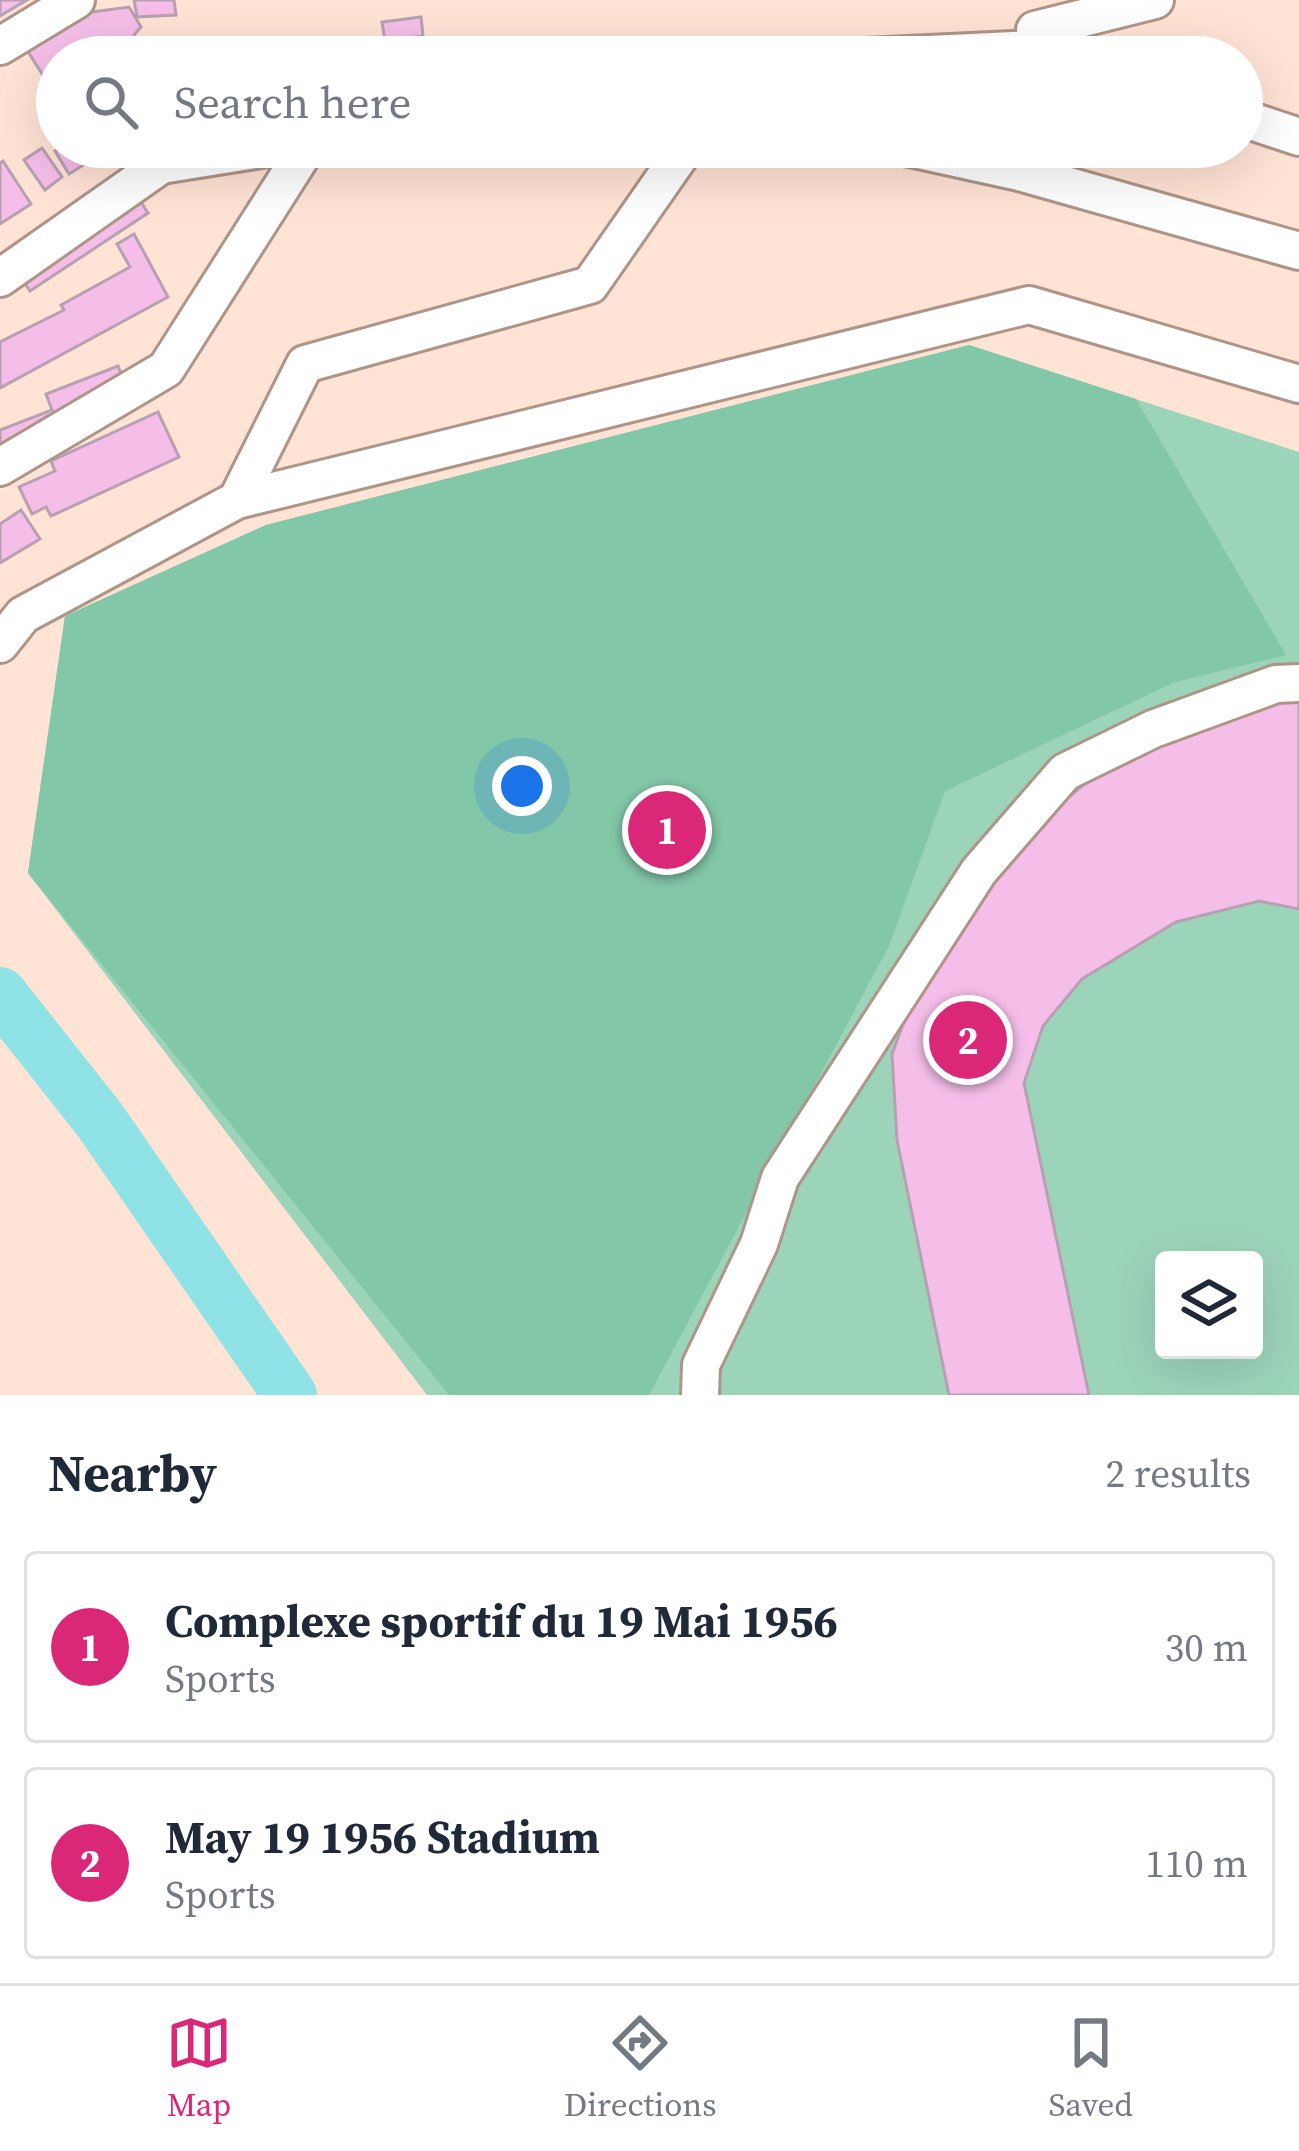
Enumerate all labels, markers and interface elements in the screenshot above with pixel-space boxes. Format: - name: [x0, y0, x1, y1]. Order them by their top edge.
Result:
- search box: [36, 36, 1263, 168]
- icon: search: [78, 69, 144, 135]
- text: Search here: [174, 71, 411, 133]
- your location: [492, 756, 552, 816]
- pin: 1: [628, 785, 706, 875]
- pin: 2: [929, 995, 1007, 1085]
- map controls: [1155, 1251, 1263, 1359]
- button: layers: [1155, 1251, 1263, 1359]
- text: Nearby: [48, 1438, 217, 1508]
- text: 2 results: [1106, 1447, 1251, 1500]
- text: Complexe sportif du 19 Mai 1956: [165, 1590, 838, 1652]
- text: 1: [79, 1621, 101, 1674]
- text: 30 m: [1165, 1621, 1248, 1674]
- text: Sports: [165, 1652, 276, 1705]
- text: May 19 1956 Stadium: [165, 1806, 600, 1868]
- text: 2: [79, 1837, 101, 1890]
- text: 110 m: [1145, 1837, 1248, 1890]
- text: Sports: [165, 1868, 276, 1921]
- tab: Map: [166, 2010, 232, 2127]
- tab: Directions: [564, 2010, 717, 2127]
- tab: Saved: [1048, 2010, 1133, 2127]

